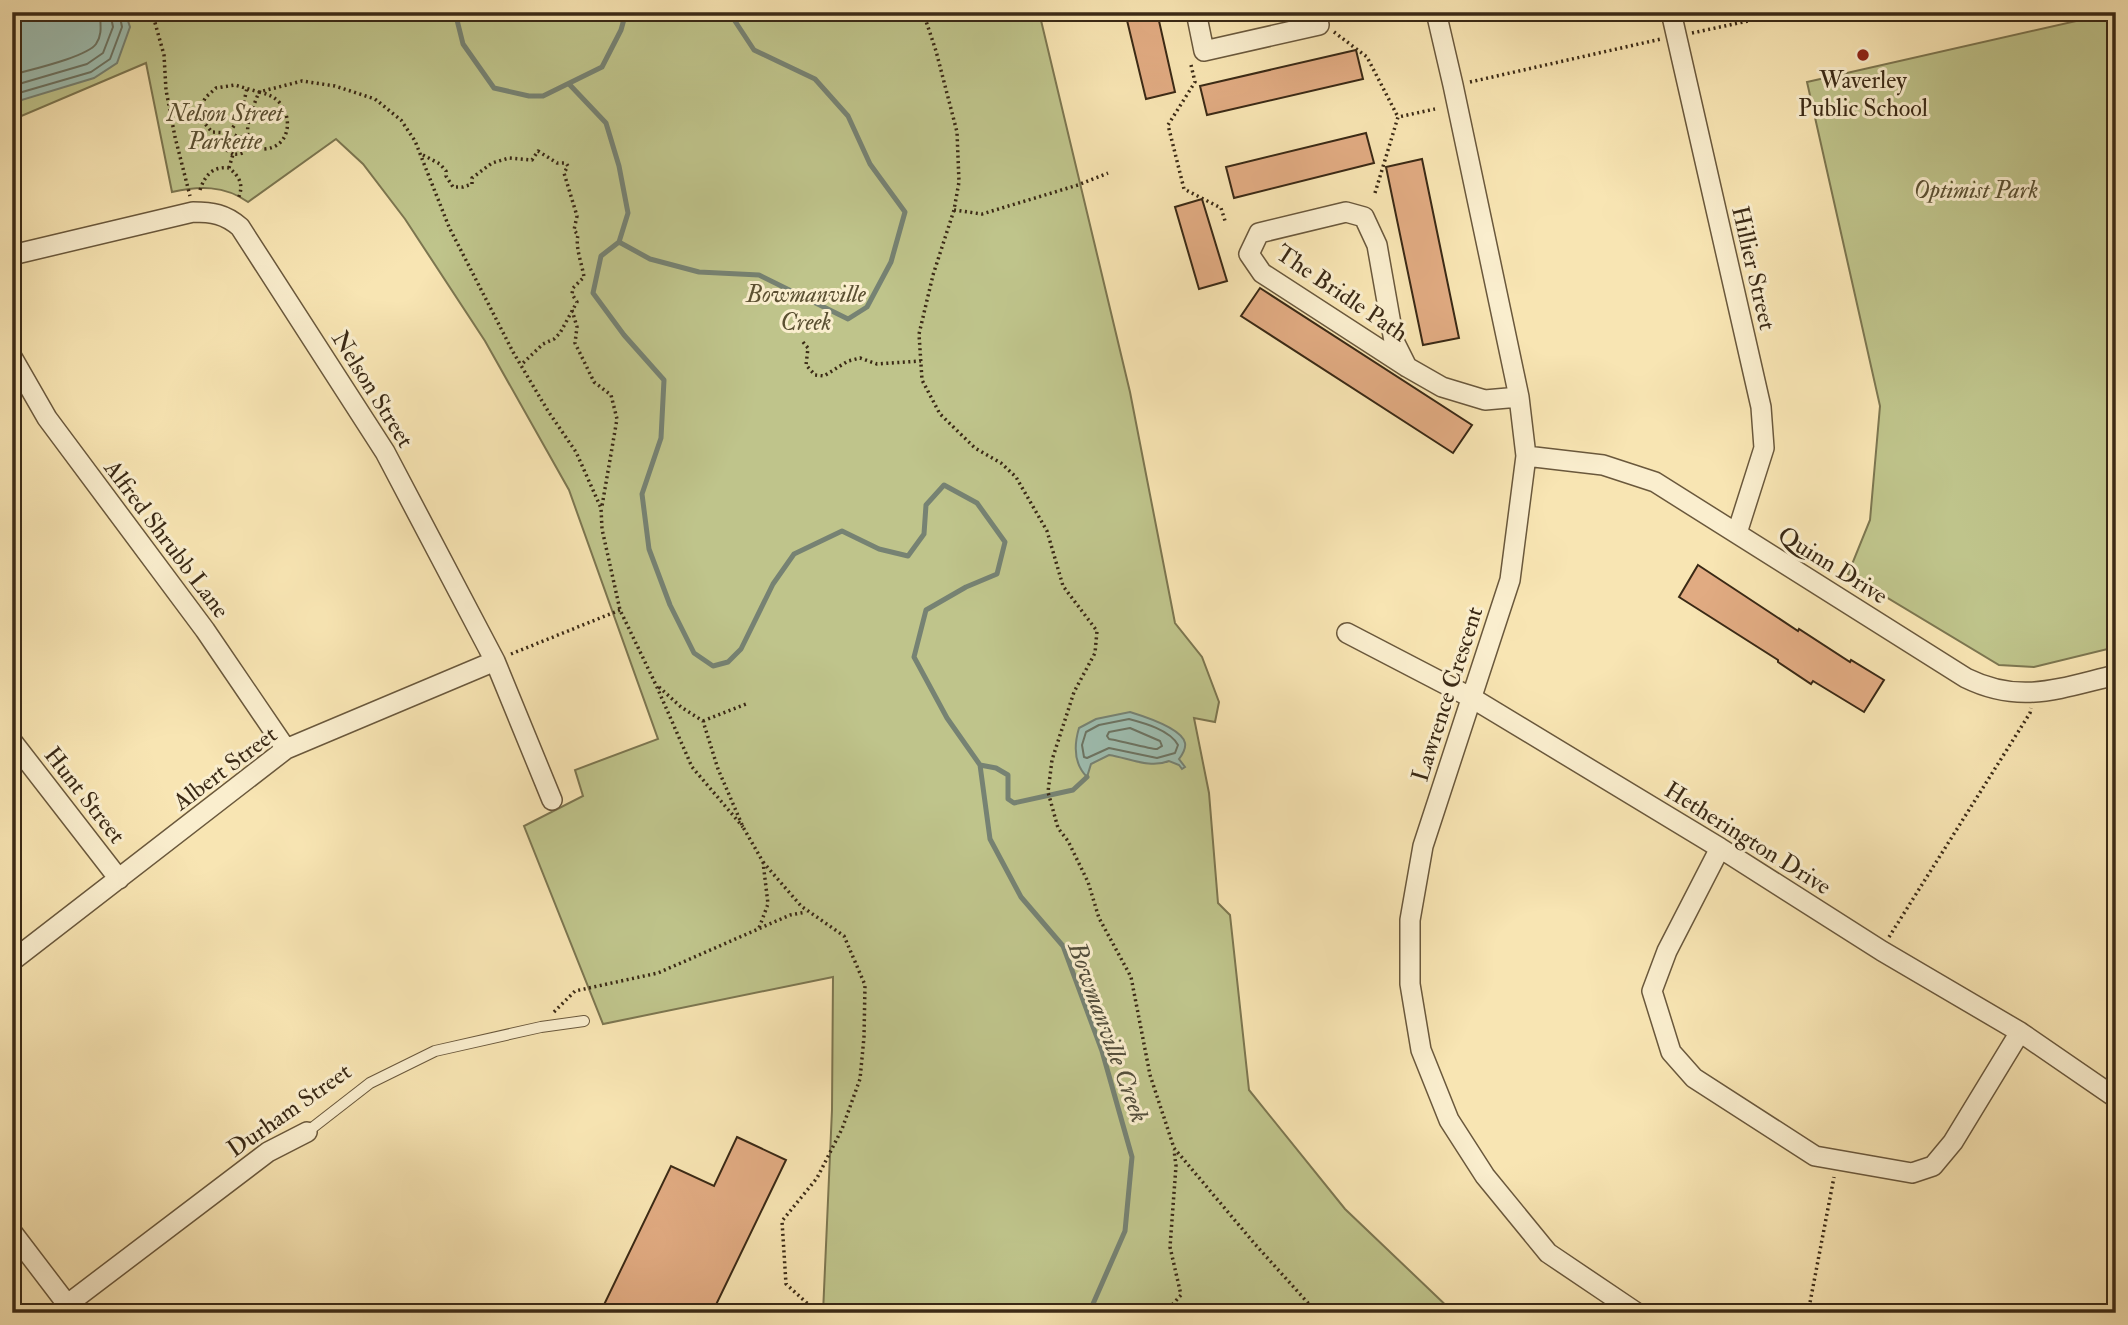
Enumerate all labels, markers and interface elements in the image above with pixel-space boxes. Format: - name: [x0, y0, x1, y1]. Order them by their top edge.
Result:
- marker: Waverley Public School: [1855, 47, 1871, 63]
- place label: Waverley Public School: [1798, 65, 1928, 124]
- park label: Nelson Street Parkette: [165, 98, 284, 157]
- park label: Optimist Park: [1913, 175, 2039, 206]
- street label: Hillier Street: [1724, 203, 1783, 333]
- street label: The Bridle Path: [1270, 238, 1414, 349]
- park label: Bowmanville Creek: [745, 279, 867, 338]
- street label: Nelson Street: [324, 325, 421, 454]
- street label: Alfred Shrubb Lane: [96, 453, 236, 625]
- street label: Quinn Drive: [1772, 519, 1893, 611]
- street label: Lawrence Crescent: [1405, 603, 1490, 785]
- street label: Albert Street: [166, 719, 284, 818]
- street label: Hunt Street: [37, 741, 132, 850]
- street label: Hetherington Drive: [1659, 775, 1837, 902]
- water label: Bowmanville Creek: [1060, 936, 1156, 1127]
- street label: Durham Street: [221, 1056, 358, 1165]

